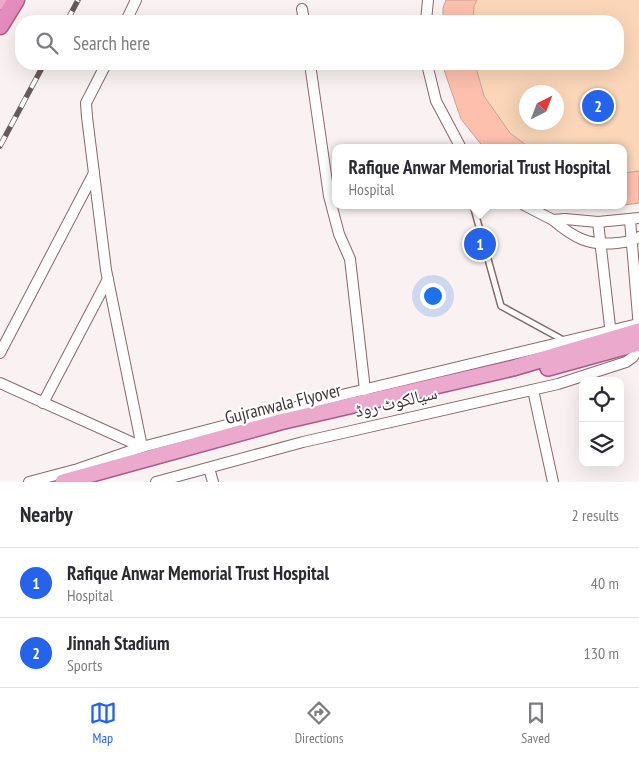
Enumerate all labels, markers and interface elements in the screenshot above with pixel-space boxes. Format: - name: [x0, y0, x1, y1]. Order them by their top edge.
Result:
- search box: [15, 15, 624, 70]
- icon: search: [33, 29, 61, 57]
- text: Search here: [73, 31, 150, 55]
- north arrow: [519, 85, 564, 130]
- pin: 2: [582, 87, 614, 125]
- popup: [332, 144, 627, 209]
- text: Rafique Anwar Memorial Trust Hospital: [348, 155, 611, 179]
- text: Hospital: [348, 179, 394, 199]
- pin: 1: [464, 225, 496, 263]
- your location: [420, 283, 446, 309]
- map controls: [579, 377, 624, 467]
- button: locate: [579, 377, 624, 422]
- street label: Gujranwala Flyover: [222, 378, 343, 429]
- street label: سیالکوٹ روڈ: [352, 381, 439, 422]
- button: layers: [579, 422, 624, 467]
- text: Nearby: [20, 501, 73, 528]
- text: 2 results: [572, 505, 619, 525]
- text: Rafique Anwar Memorial Trust Hospital: [67, 561, 329, 585]
- text: 1: [32, 573, 40, 593]
- text: 40 m: [591, 573, 619, 593]
- text: Hospital: [67, 585, 113, 605]
- text: Jinnah Stadium: [67, 631, 170, 655]
- text: 2: [32, 643, 40, 663]
- text: 130 m: [584, 643, 619, 663]
- text: Sports: [67, 655, 102, 675]
- tab: Map: [89, 699, 117, 747]
- tab: Directions: [295, 699, 343, 747]
- tab: Saved: [521, 699, 550, 747]

